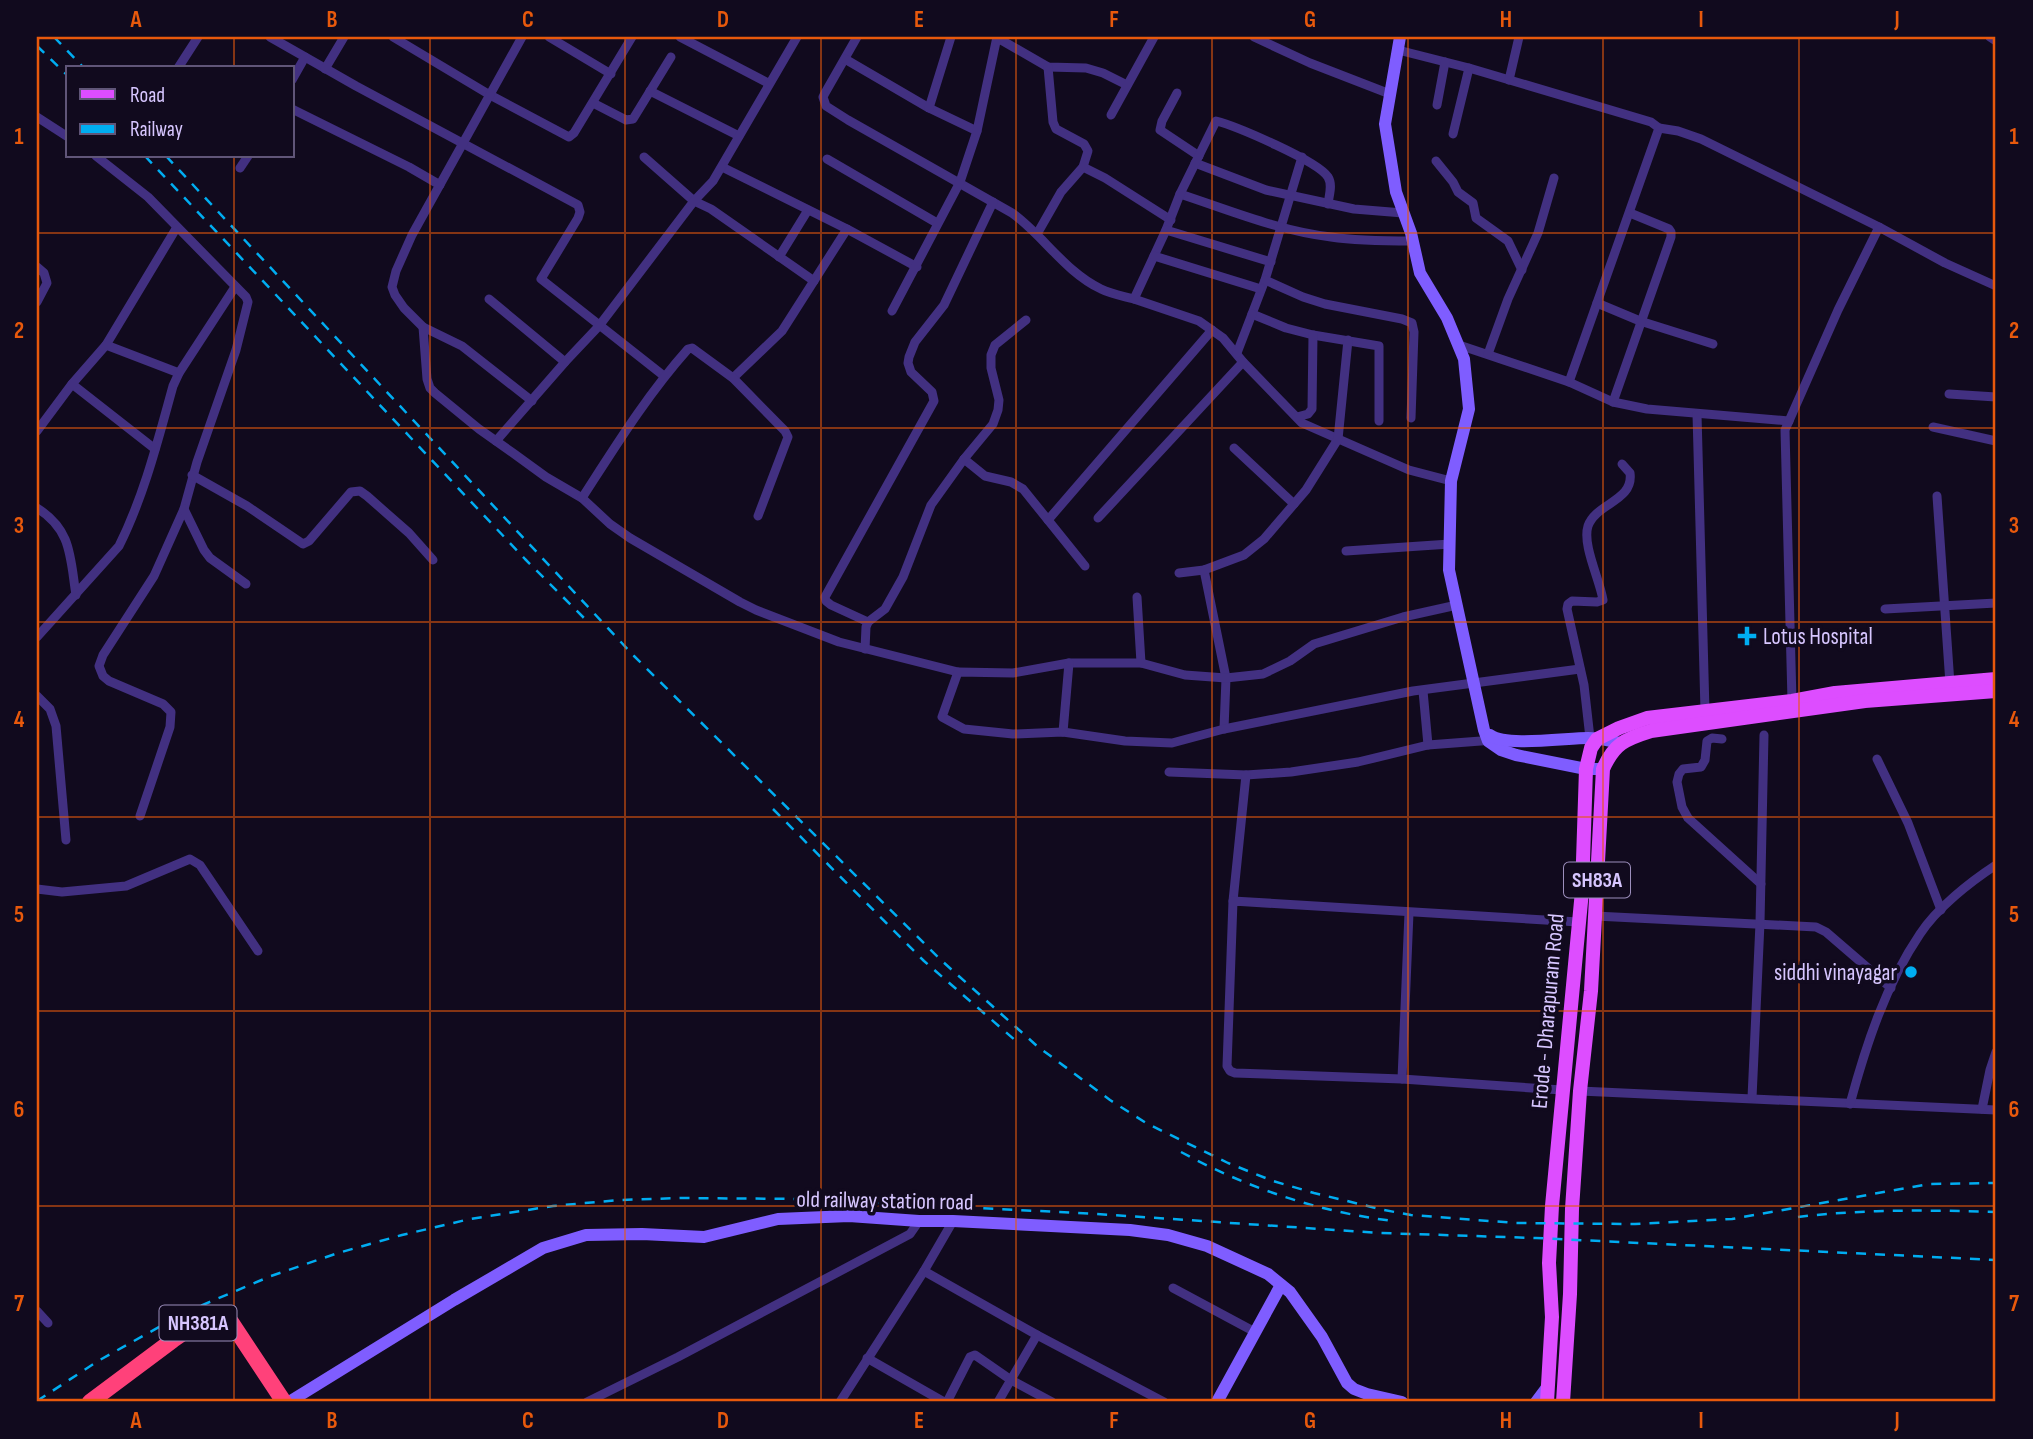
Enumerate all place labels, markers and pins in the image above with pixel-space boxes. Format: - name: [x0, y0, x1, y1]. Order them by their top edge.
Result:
- place label: Lotus Hospital: [1763, 623, 1873, 651]
- marker: Lotus Hospital: [1737, 626, 1757, 646]
- place label: siddhi vinayagar: [1774, 959, 1897, 987]
- marker: siddhi vinayagar: [1903, 964, 1919, 980]

